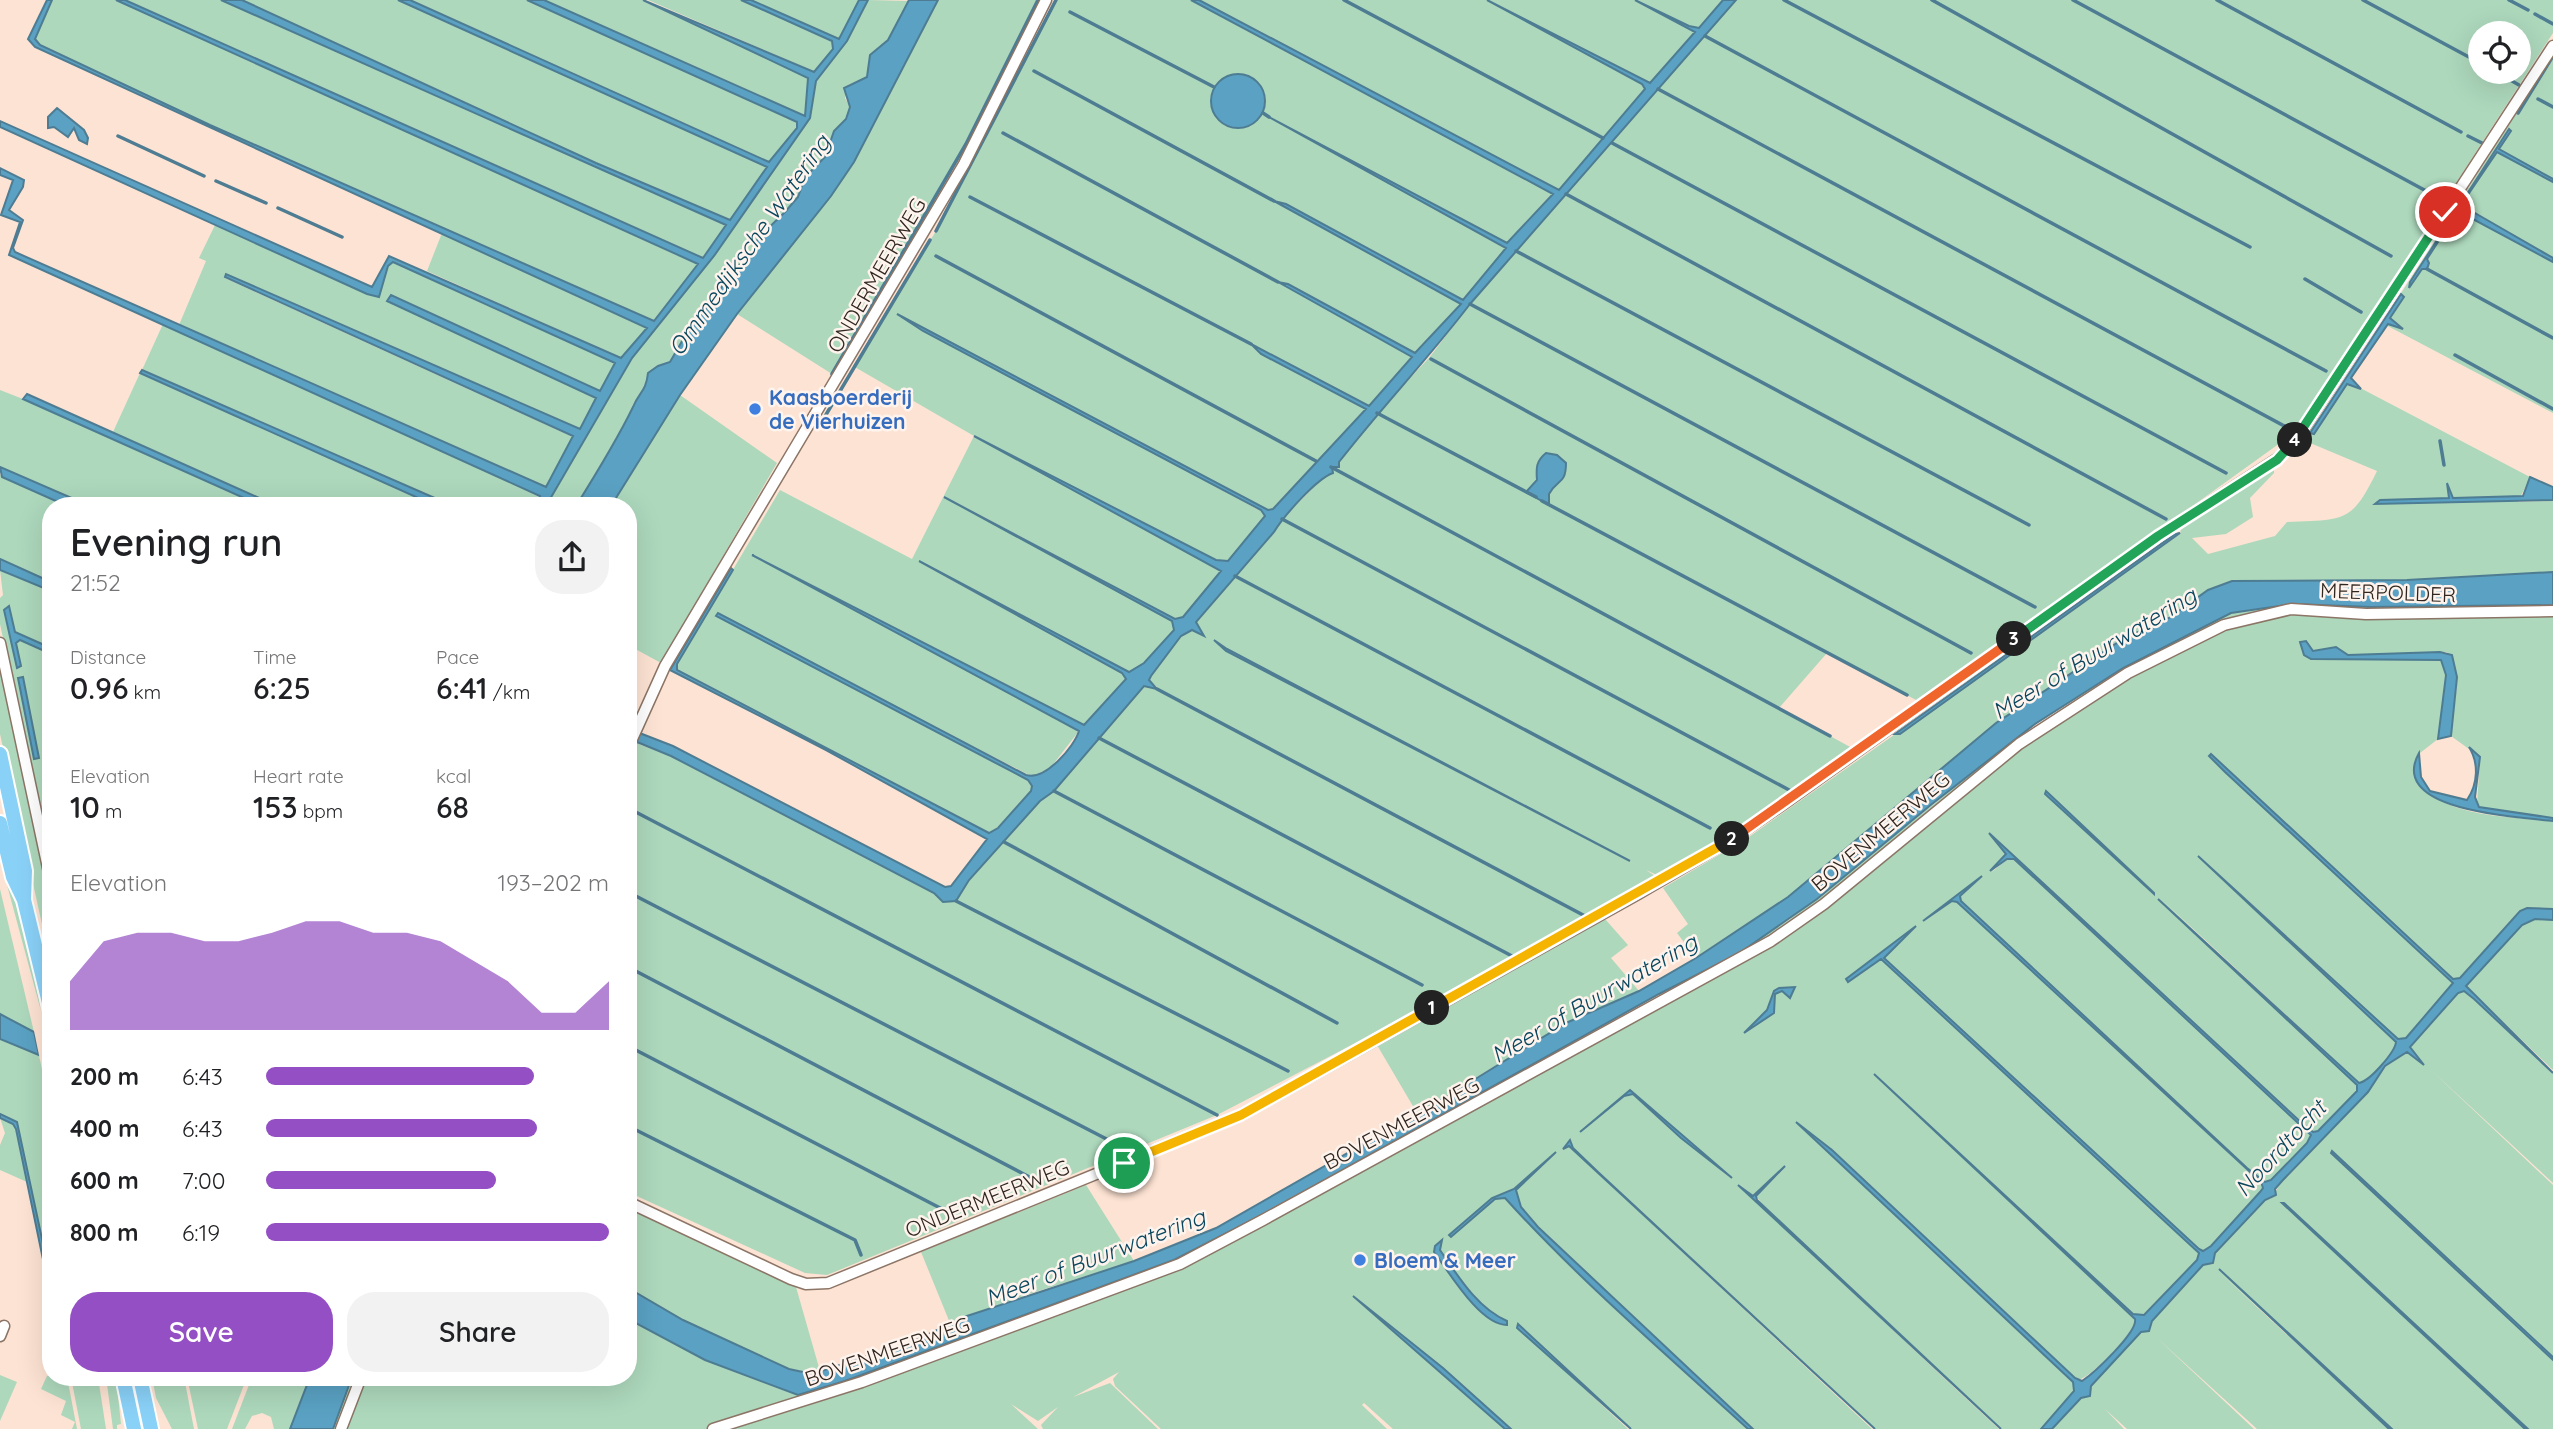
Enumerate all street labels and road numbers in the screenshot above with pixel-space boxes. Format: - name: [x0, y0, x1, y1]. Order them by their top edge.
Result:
- street label: ONDERMEERWEG: [821, 193, 931, 357]
- street label: MEERPOLDER: [2320, 577, 2456, 607]
- street label: BOVENMEERWEG: [1805, 766, 1955, 896]
- street label: BOVENMEERWEG: [1319, 1071, 1483, 1175]
- street label: ONDERMEERWEG: [901, 1153, 1073, 1243]
- street label: BOVENMEERWEG: [801, 1311, 973, 1391]

